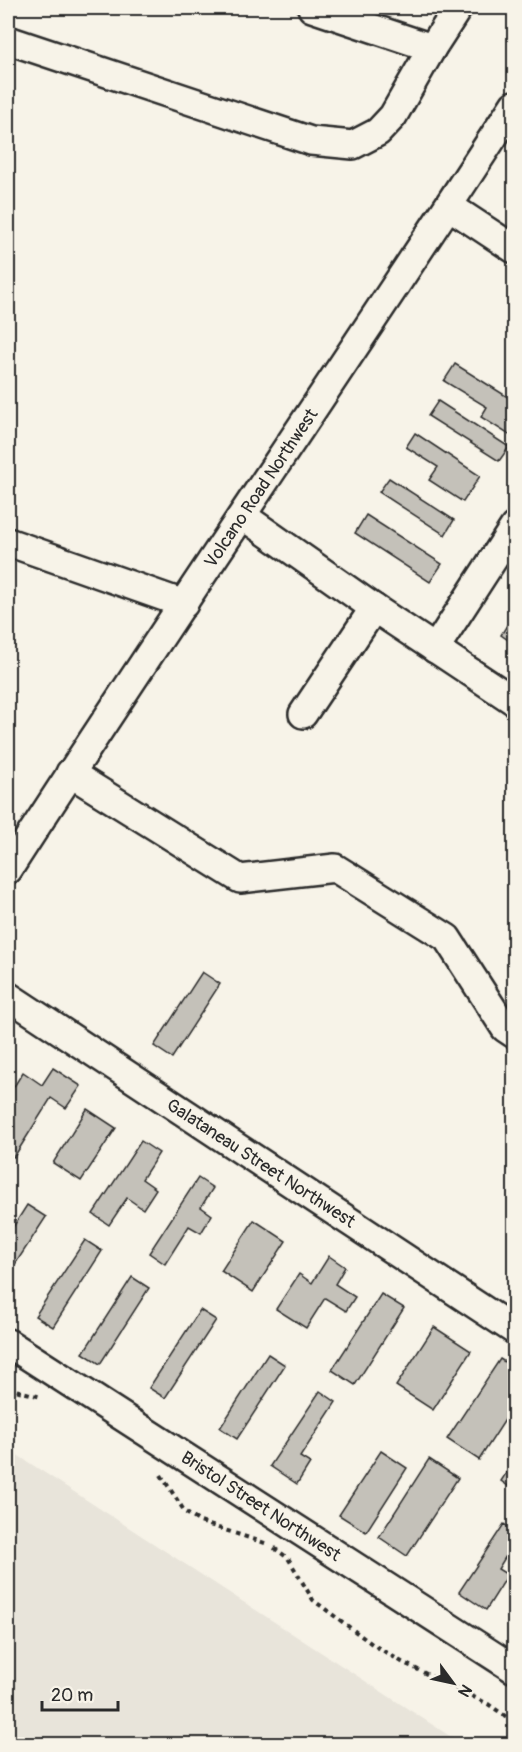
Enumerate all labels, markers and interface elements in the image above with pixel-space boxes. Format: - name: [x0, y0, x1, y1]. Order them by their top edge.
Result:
- street label: Volcano Road Northwest: [200, 404, 324, 572]
- street label: Galataneau Street Northwest: [162, 1094, 360, 1234]
- street label: Bristol Street Northwest: [176, 1446, 346, 1567]
- north arrow: [423, 1653, 483, 1713]
- scale bar: [42, 1674, 118, 1712]
- text: N: [453, 1681, 476, 1701]
- text: 20 m: [51, 1684, 93, 1707]

